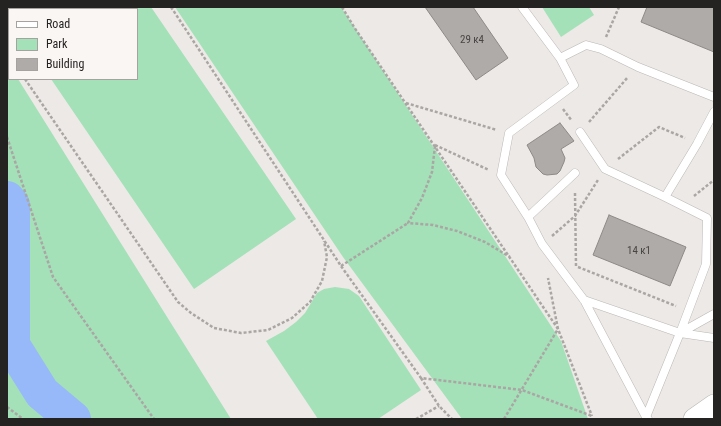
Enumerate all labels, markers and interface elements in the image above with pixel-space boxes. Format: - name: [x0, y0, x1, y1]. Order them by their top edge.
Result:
- legend: [8, 8, 138, 80]
- text: Road: [46, 17, 70, 31]
- house number: 29 к4: [460, 33, 484, 47]
- text: Park: [46, 37, 67, 51]
- text: Building: [46, 57, 84, 71]
- house number: 14 к1: [627, 244, 651, 258]

